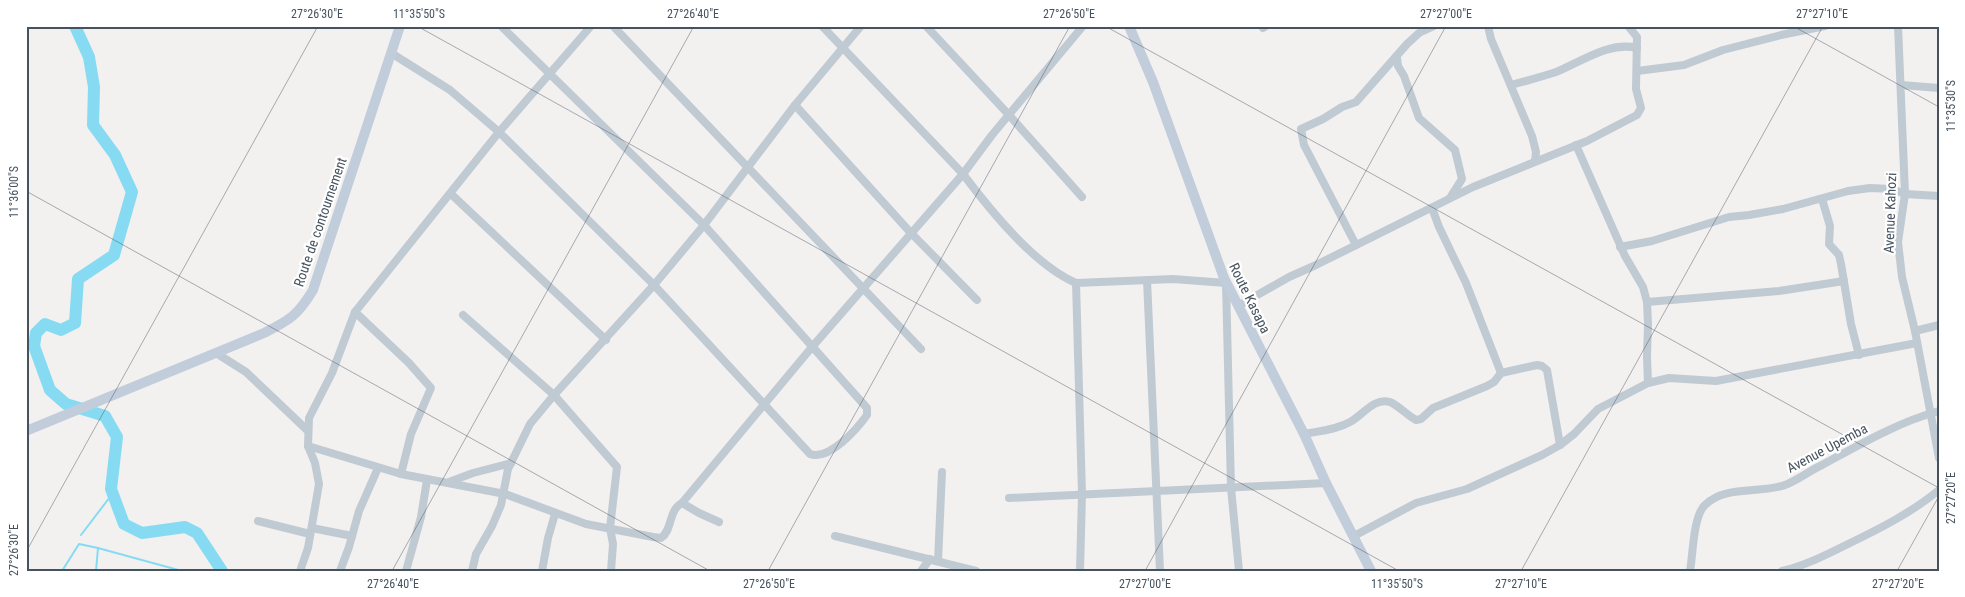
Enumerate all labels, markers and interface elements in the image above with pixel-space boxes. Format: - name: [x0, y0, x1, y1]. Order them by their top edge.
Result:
- text: 27°26'30"E: [291, 7, 343, 21]
- text: 11°35'50"S: [393, 7, 445, 21]
- text: 27°26'40"E: [667, 7, 719, 21]
- text: 27°26'50"E: [1043, 7, 1095, 21]
- text: 27°27'00"E: [1420, 7, 1472, 21]
- text: 27°27'10"E: [1796, 7, 1848, 21]
- text: 11°35'30"S: [1944, 80, 1958, 132]
- street label: Route de contournement: [290, 155, 350, 289]
- text: 11°36'00"S: [7, 166, 21, 218]
- street label: Avenue Kahozi: [1881, 172, 1899, 254]
- street label: Route Kasapa: [1226, 260, 1274, 336]
- street label: Avenue Upemba: [1784, 420, 1870, 476]
- text: 27°27'20"E: [1944, 472, 1958, 524]
- text: 27°26'30"E: [7, 524, 21, 576]
- text: 27°26'40"E: [367, 577, 419, 591]
- text: 27°26'50"E: [743, 577, 795, 591]
- text: 27°27'00"E: [1119, 577, 1171, 591]
- text: 11°35'50"S: [1371, 577, 1423, 591]
- text: 27°27'10"E: [1495, 577, 1547, 591]
- text: 27°27'20"E: [1872, 577, 1924, 591]

